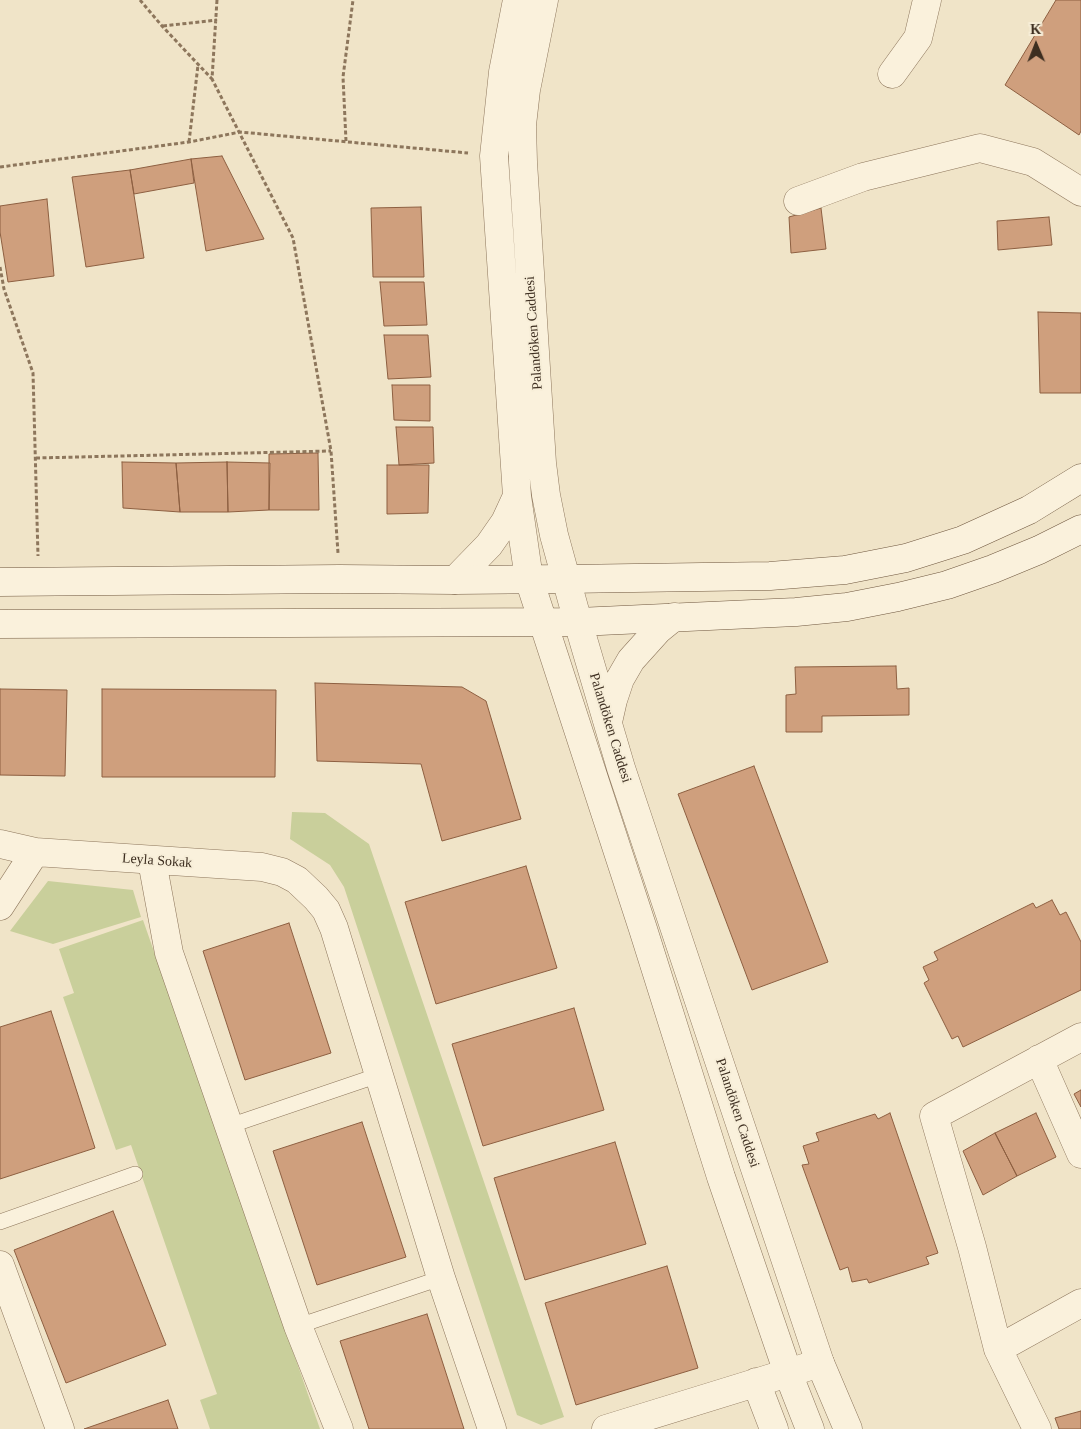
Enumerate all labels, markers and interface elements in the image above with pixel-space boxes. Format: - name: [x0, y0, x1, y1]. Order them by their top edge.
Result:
- north arrow: [1011, 20, 1061, 70]
- text: K: [1030, 22, 1041, 37]
- street label: Palandöken Caddesi: [522, 276, 546, 390]
- street label: Palandöken Caddesi: [585, 671, 635, 785]
- street label: Leyla Sokak: [121, 850, 193, 872]
- street label: Palandöken Caddesi: [711, 1056, 763, 1170]

